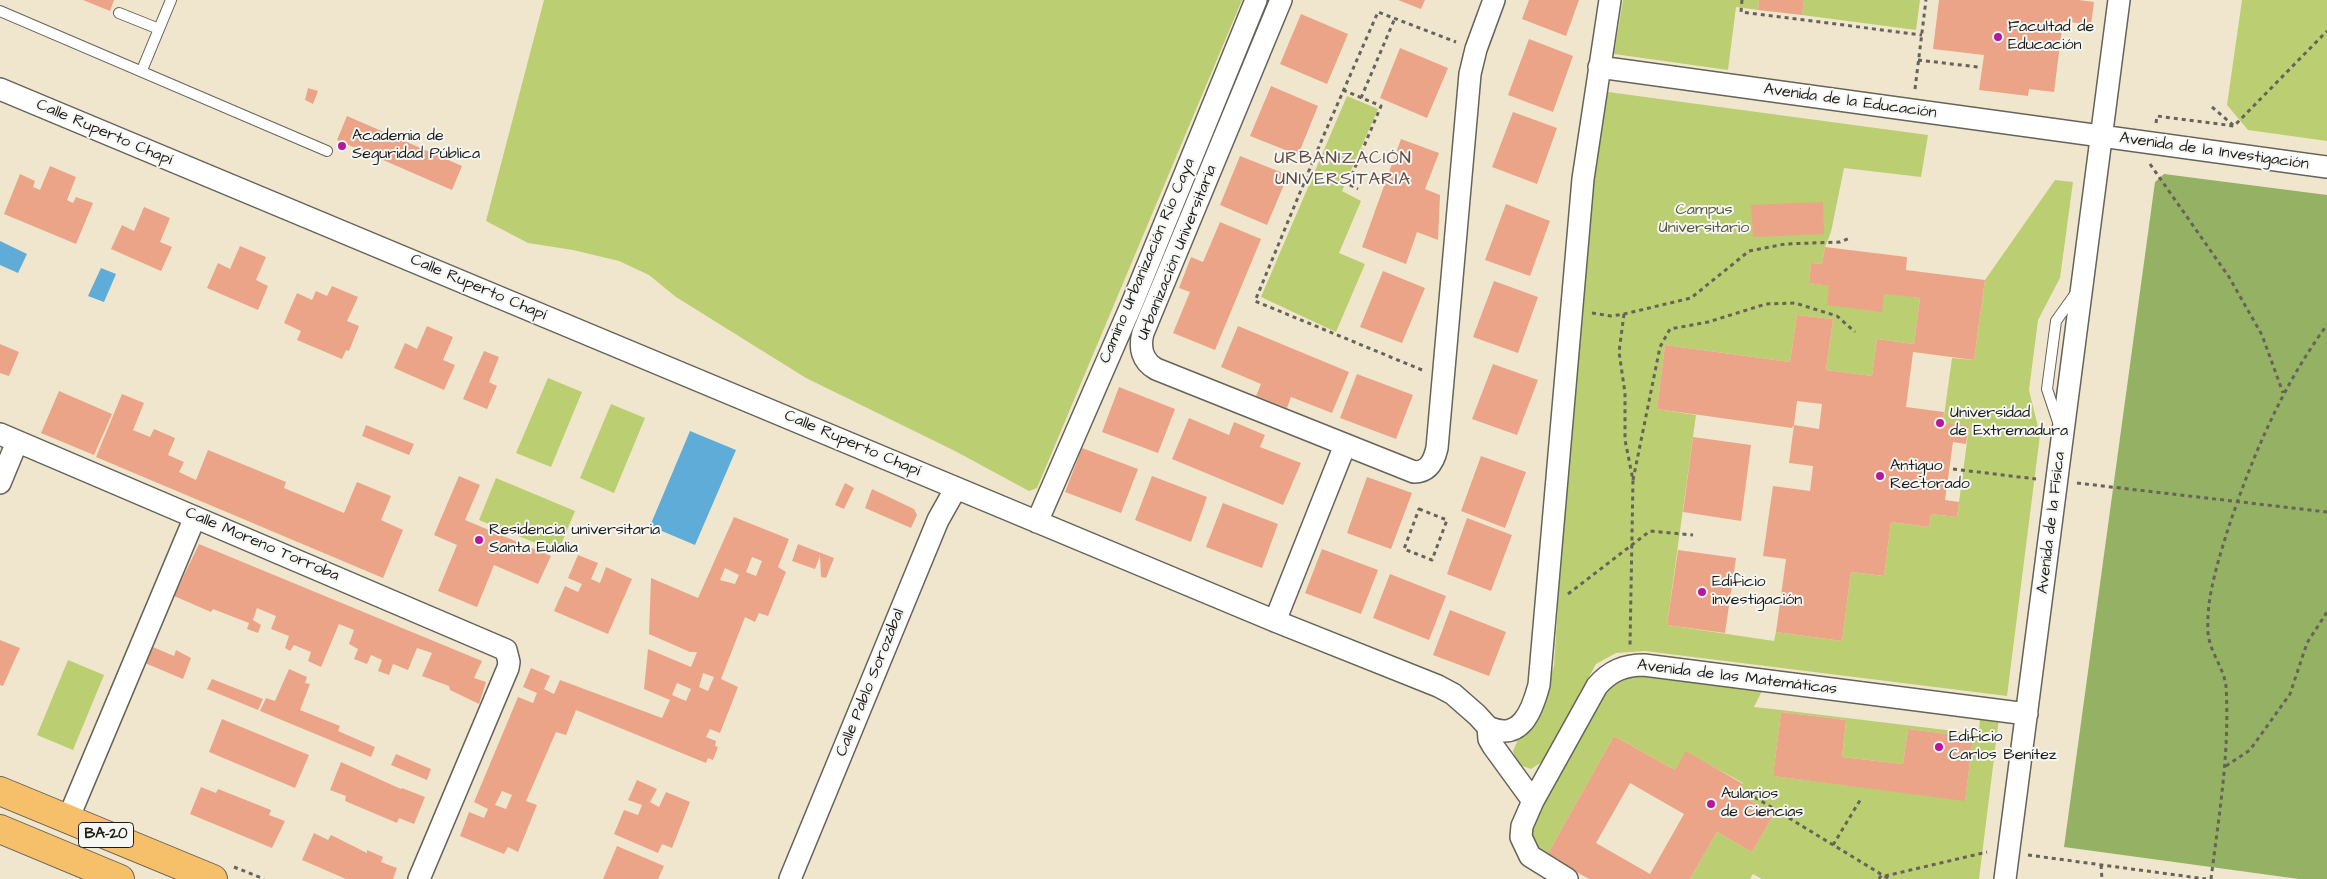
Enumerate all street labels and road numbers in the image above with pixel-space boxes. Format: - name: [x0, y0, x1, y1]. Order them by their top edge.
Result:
- street label: Avenida de la Educación: [1762, 80, 1938, 124]
- street label: Calle Ruperto Chapí: [33, 96, 175, 170]
- street label: Avenida de la Investigación: [2118, 129, 2310, 175]
- street label: Camino Urbanización Río Caya: [1096, 156, 1200, 366]
- street label: Urbanización Universitaria: [1134, 163, 1222, 343]
- street label: Calle Ruperto Chapí: [407, 251, 549, 325]
- street label: Calle Ruperto Chapí: [781, 407, 923, 481]
- street label: Avenida de la Física: [2034, 451, 2070, 595]
- street label: Calle Moreno Torroba: [182, 504, 342, 586]
- street label: Calle Pablo Sorozábal: [833, 606, 909, 760]
- street label: Avenida de las Matemáticas: [1636, 656, 1838, 700]
- road number: BA-20: [78, 822, 134, 848]

